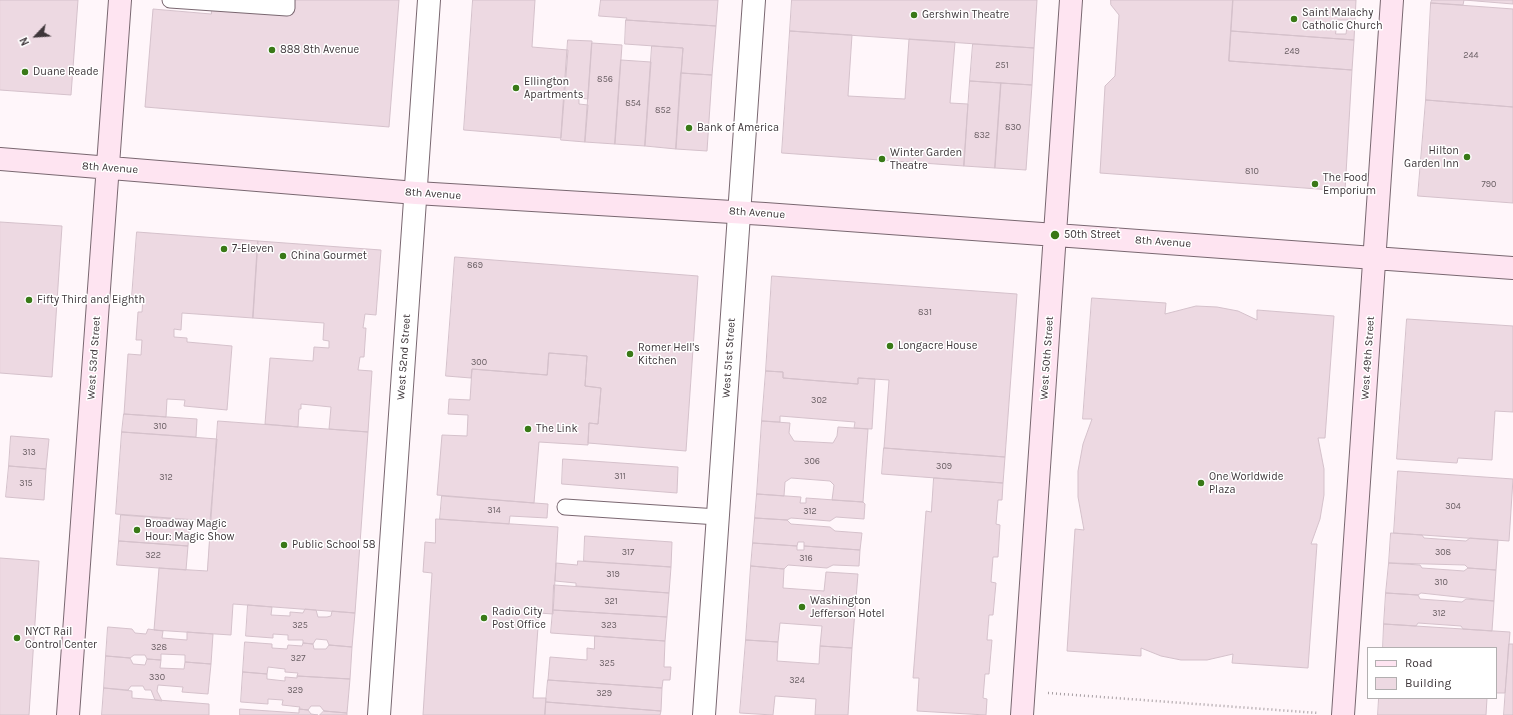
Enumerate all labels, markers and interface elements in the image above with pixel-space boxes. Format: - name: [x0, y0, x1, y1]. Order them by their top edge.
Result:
- place label: Saint Malachy Catholic Church: [1302, 6, 1383, 32]
- place label: Gershwin Theatre: [922, 8, 1009, 22]
- marker: Gershwin Theatre: [909, 10, 919, 20]
- marker: Saint Malachy Catholic Church: [1289, 14, 1299, 24]
- north arrow: [16, 16, 56, 56]
- text: N: [17, 35, 32, 48]
- place label: 888 8th Avenue: [280, 43, 359, 57]
- marker: 888 8th Avenue: [267, 45, 277, 55]
- house number: 249: [1284, 46, 1300, 56]
- house number: 244: [1463, 50, 1479, 60]
- house number: 251: [995, 60, 1009, 70]
- place label: Duane Reade: [33, 65, 98, 79]
- marker: Duane Reade: [20, 67, 30, 77]
- house number: 856: [597, 74, 613, 84]
- place label: Ellington Apartments: [524, 75, 583, 101]
- marker: Ellington Apartments: [511, 83, 521, 93]
- house number: 854: [625, 98, 641, 108]
- house number: 852: [655, 105, 671, 115]
- place label: Bank of America: [697, 121, 779, 135]
- house number: 830: [1005, 122, 1021, 132]
- marker: Bank of America: [684, 123, 694, 133]
- house number: 832: [974, 130, 990, 140]
- place label: Hilton Garden Inn: [1404, 144, 1459, 170]
- place label: Winter Garden Theatre: [890, 146, 962, 172]
- marker: Hilton Garden Inn: [1462, 152, 1472, 162]
- marker: Winter Garden Theatre: [877, 154, 887, 164]
- street label: 8th Avenue: [81, 159, 139, 177]
- house number: 810: [1245, 166, 1259, 176]
- place label: The Food Emporium: [1323, 171, 1376, 197]
- marker: The Food Emporium: [1310, 179, 1320, 189]
- house number: 790: [1482, 179, 1496, 189]
- street label: 8th Avenue: [404, 185, 462, 203]
- street label: 8th Avenue: [728, 204, 786, 222]
- place label: 50th Street: [1064, 228, 1120, 242]
- marker: 50th Street: [1049, 229, 1061, 241]
- street label: 8th Avenue: [1134, 233, 1192, 251]
- place label: 7-Eleven: [232, 242, 274, 256]
- marker: 7-Eleven: [219, 244, 229, 254]
- place label: China Gourmet: [291, 249, 367, 263]
- marker: China Gourmet: [278, 251, 288, 261]
- house number: 869: [467, 260, 483, 270]
- place label: Fifty Third and Eighth: [37, 293, 145, 307]
- marker: Fifty Third and Eighth: [24, 295, 34, 305]
- house number: 831: [918, 307, 932, 317]
- street label: West 52nd Street: [394, 314, 414, 400]
- street label: West 53rd Street: [84, 316, 104, 400]
- street label: West 50th Street: [1037, 316, 1057, 400]
- street label: West 49th Street: [1358, 316, 1378, 400]
- street label: West 51st Street: [720, 318, 738, 398]
- place label: Longacre House: [898, 339, 977, 353]
- place label: Romer Hell's Kitchen: [638, 341, 700, 367]
- marker: Longacre House: [885, 341, 895, 351]
- marker: Romer Hell's Kitchen: [625, 349, 635, 359]
- house number: 300: [471, 357, 487, 367]
- house number: 302: [811, 395, 827, 405]
- house number: 310: [153, 421, 167, 431]
- place label: The Link: [536, 422, 578, 436]
- marker: The Link: [523, 424, 533, 434]
- house number: 313: [22, 447, 36, 457]
- house number: 306: [804, 456, 820, 466]
- house number: 309: [936, 461, 952, 471]
- place label: One Worldwide Plaza: [1209, 470, 1283, 496]
- house number: 311: [614, 471, 626, 481]
- house number: 312: [159, 472, 173, 482]
- house number: 315: [19, 478, 33, 488]
- marker: One Worldwide Plaza: [1196, 478, 1206, 488]
- house number: 304: [1445, 501, 1461, 511]
- house number: 314: [487, 505, 501, 515]
- house number: 312: [803, 506, 817, 516]
- place label: Broadway Magic Hour: Magic Show: [145, 517, 235, 543]
- marker: Broadway Magic Hour: Magic Show: [132, 525, 142, 535]
- place label: Public School 58: [292, 538, 376, 552]
- marker: Public School 58: [279, 540, 289, 550]
- house number: 317: [622, 547, 634, 557]
- house number: 308: [1435, 547, 1451, 557]
- house number: 322: [145, 550, 161, 560]
- house number: 316: [799, 553, 813, 563]
- house number: 319: [606, 569, 620, 579]
- house number: 310: [1434, 577, 1448, 587]
- place label: Washington Jefferson Hotel: [810, 594, 885, 620]
- house number: 321: [604, 596, 618, 606]
- marker: Washington Jefferson Hotel: [797, 602, 807, 612]
- place label: Radio City Post Office: [492, 605, 546, 631]
- house number: 312: [1432, 608, 1446, 618]
- marker: Radio City Post Office: [479, 613, 489, 623]
- house number: 325: [292, 620, 308, 630]
- house number: 323: [601, 620, 617, 630]
- place label: NYCT Rail Control Center: [25, 625, 97, 651]
- marker: NYCT Rail Control Center: [12, 633, 22, 643]
- house number: 328: [151, 642, 167, 652]
- legend: [1367, 647, 1497, 699]
- house number: 327: [291, 653, 305, 663]
- text: Road: [1405, 656, 1433, 670]
- house number: 325: [599, 658, 615, 668]
- house number: 330: [149, 672, 165, 682]
- house number: 324: [789, 675, 805, 685]
- text: Building: [1405, 676, 1451, 690]
- house number: 329: [287, 685, 303, 695]
- house number: 329: [596, 688, 612, 698]

